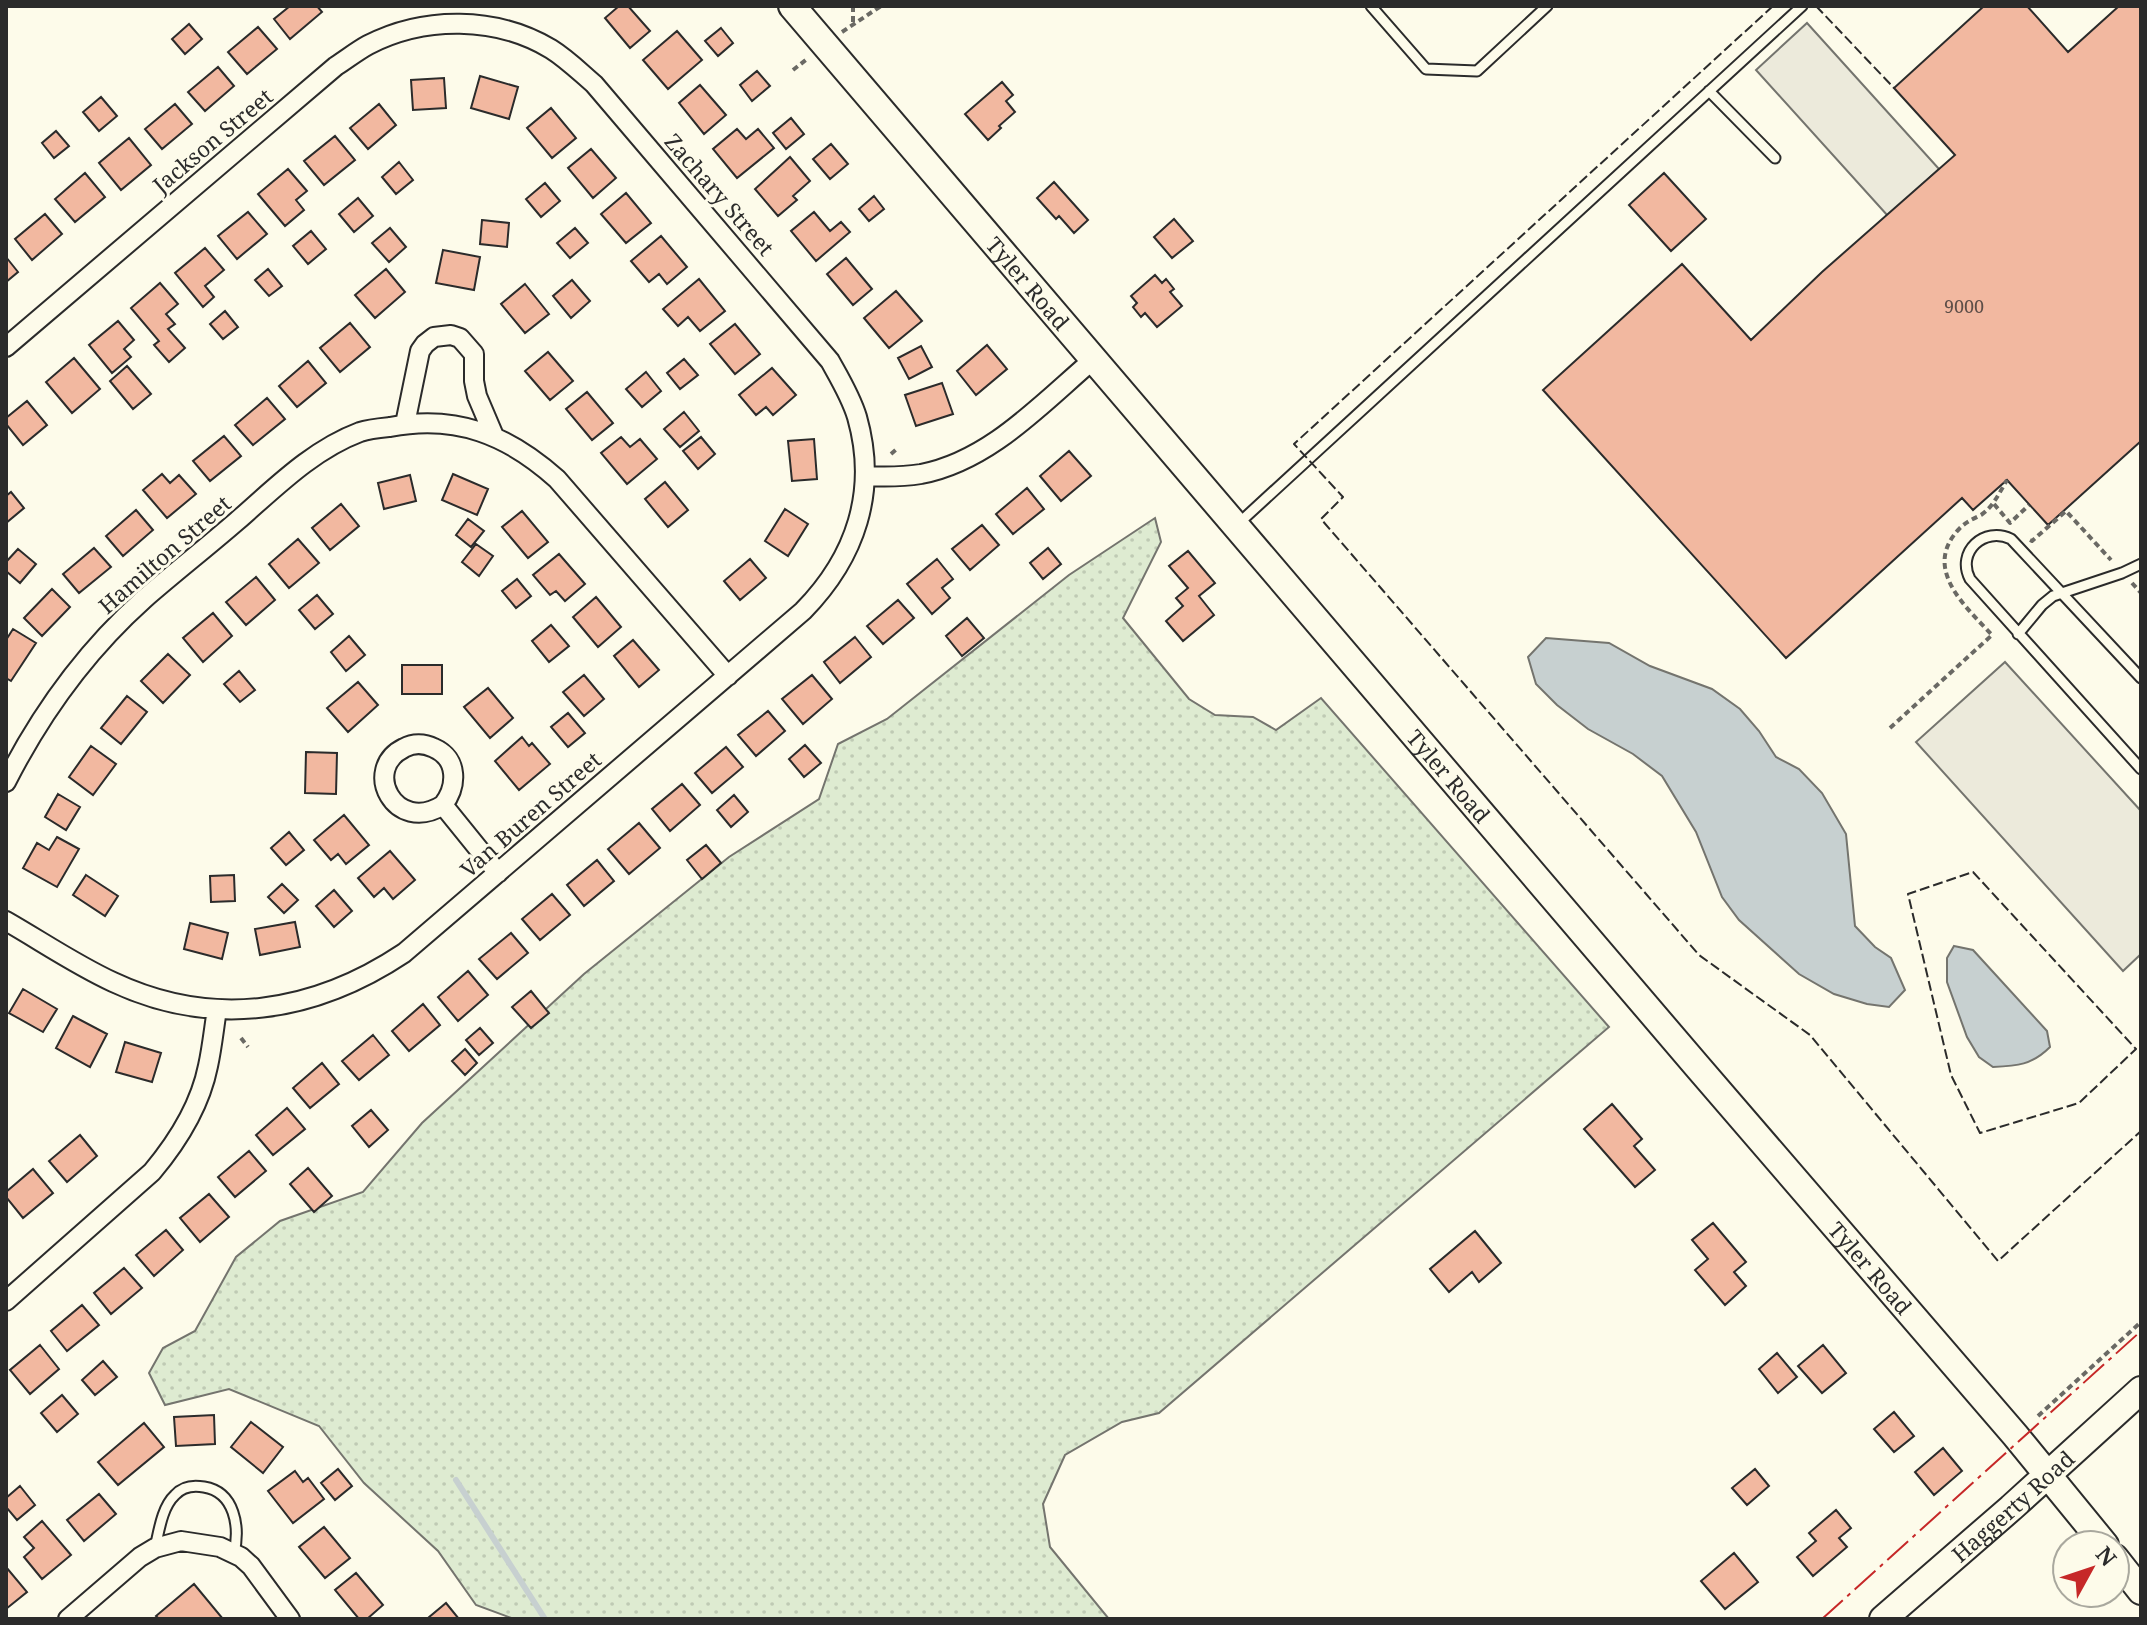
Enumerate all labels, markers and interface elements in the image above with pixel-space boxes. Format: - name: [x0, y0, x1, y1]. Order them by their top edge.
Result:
- street label: Jackson Street: [145, 81, 278, 200]
- street label: Zachary Street: [659, 127, 781, 262]
- street label: Tyler Road: [980, 230, 1077, 336]
- house number: 9000: [1944, 294, 1984, 318]
- street label: Hamilton Street: [91, 488, 237, 620]
- street label: Tyler Road: [1401, 723, 1498, 829]
- street label: Van Buren Street: [453, 744, 607, 884]
- street label: Tyler Road: [1822, 1215, 1920, 1321]
- street label: Haggerty Road: [1945, 1443, 2081, 1568]
- north arrow: [2051, 1529, 2131, 1609]
- text: N: [2090, 1539, 2124, 1572]

